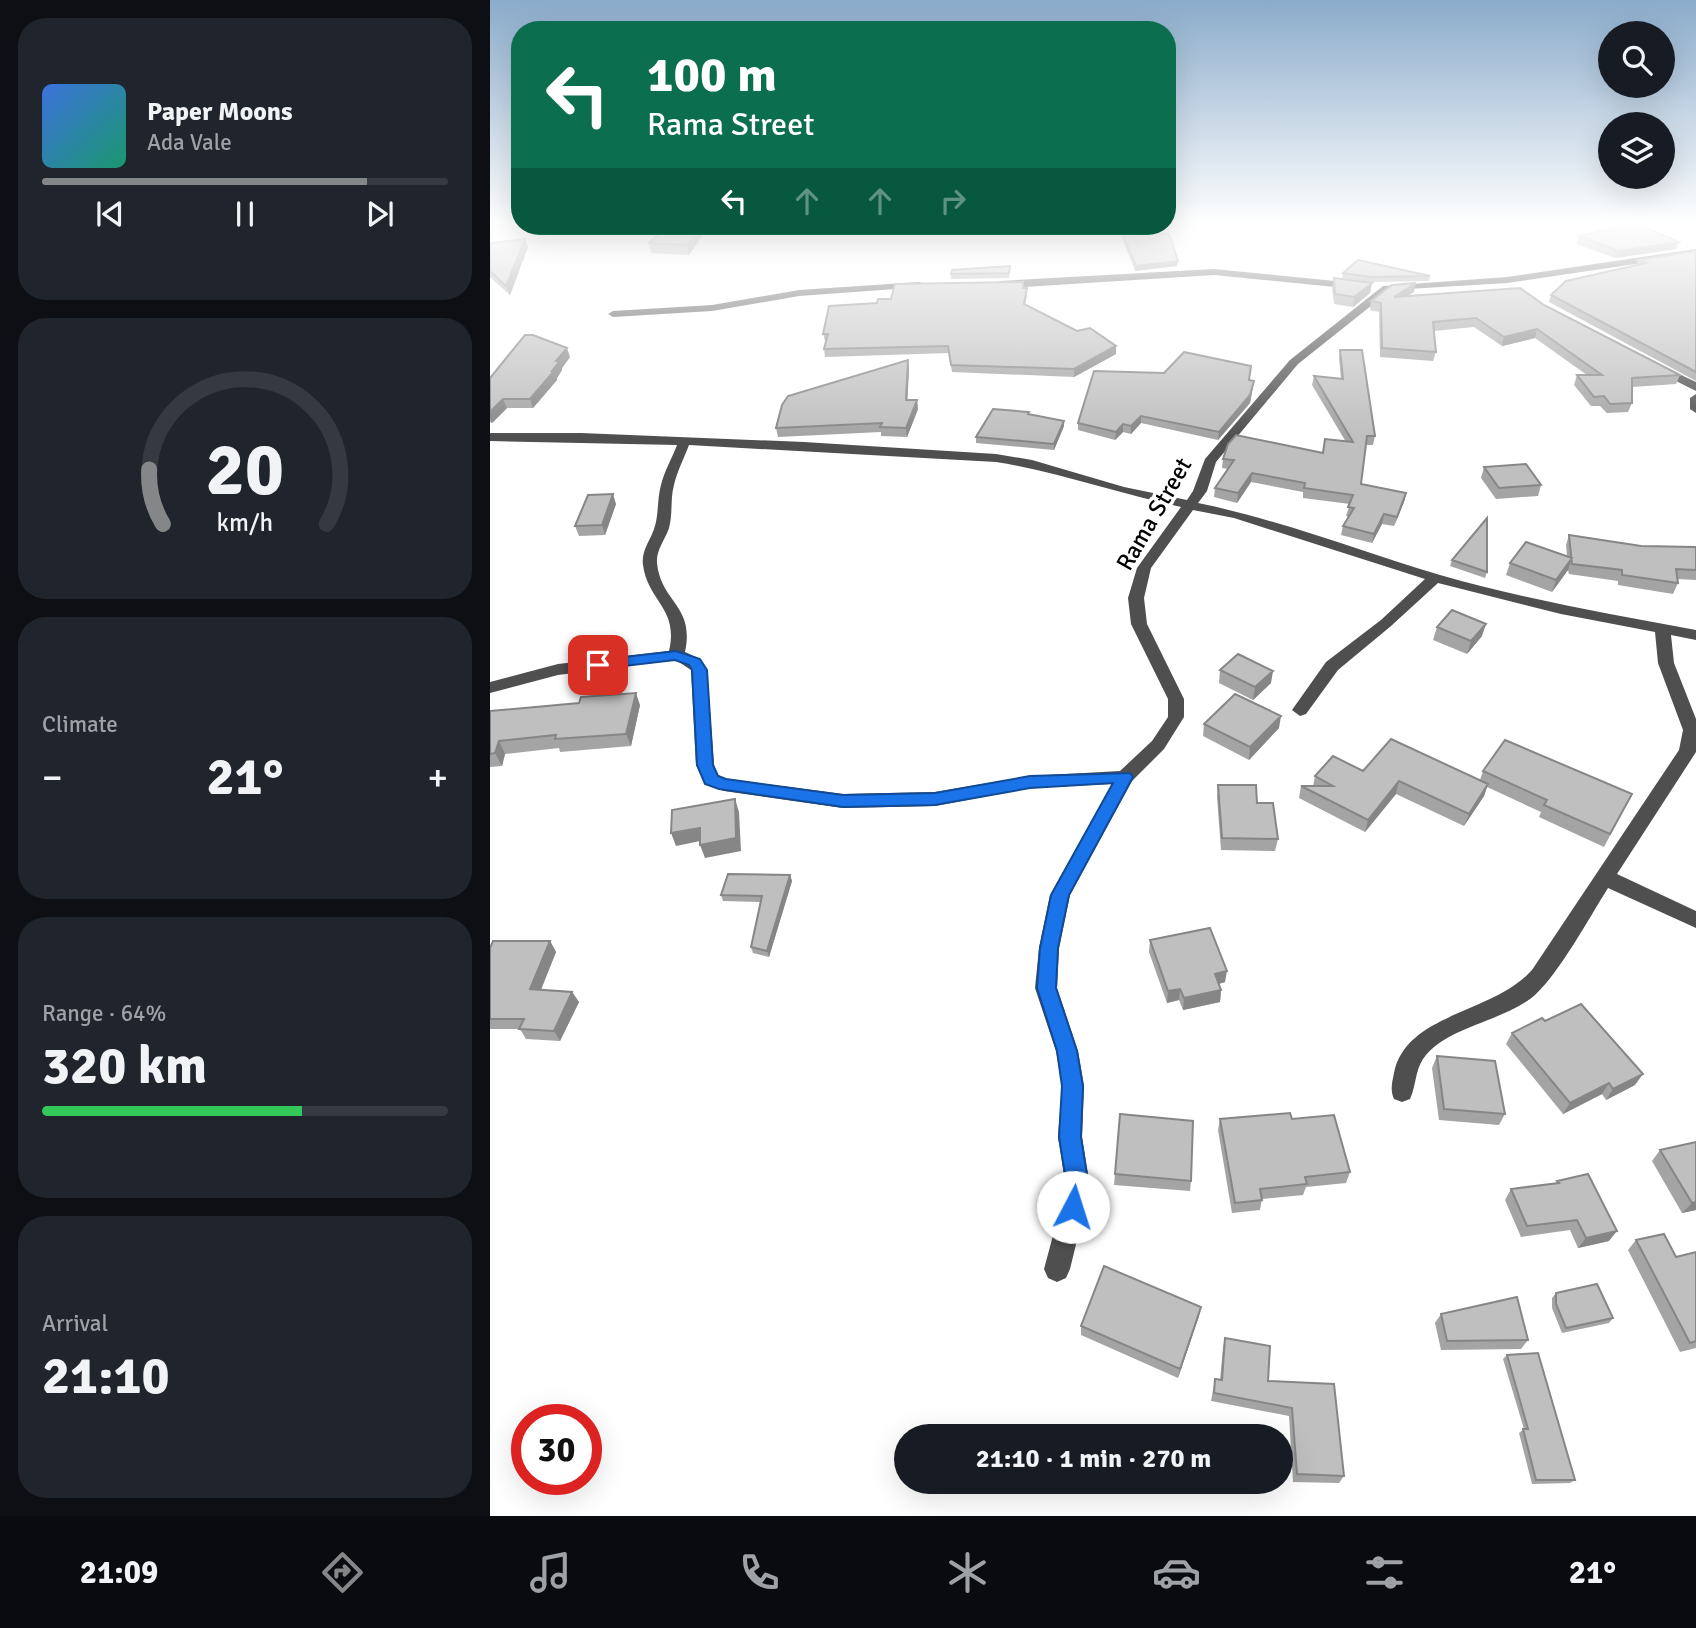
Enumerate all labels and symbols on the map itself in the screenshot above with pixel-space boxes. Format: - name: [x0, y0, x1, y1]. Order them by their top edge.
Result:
- street label: Rama Street: [1110, 452, 1198, 576]
- pin: [568, 635, 628, 695]
- position arrow: [1036, 1170, 1110, 1244]
- speed limit sign: 30: [511, 1404, 602, 1495]

